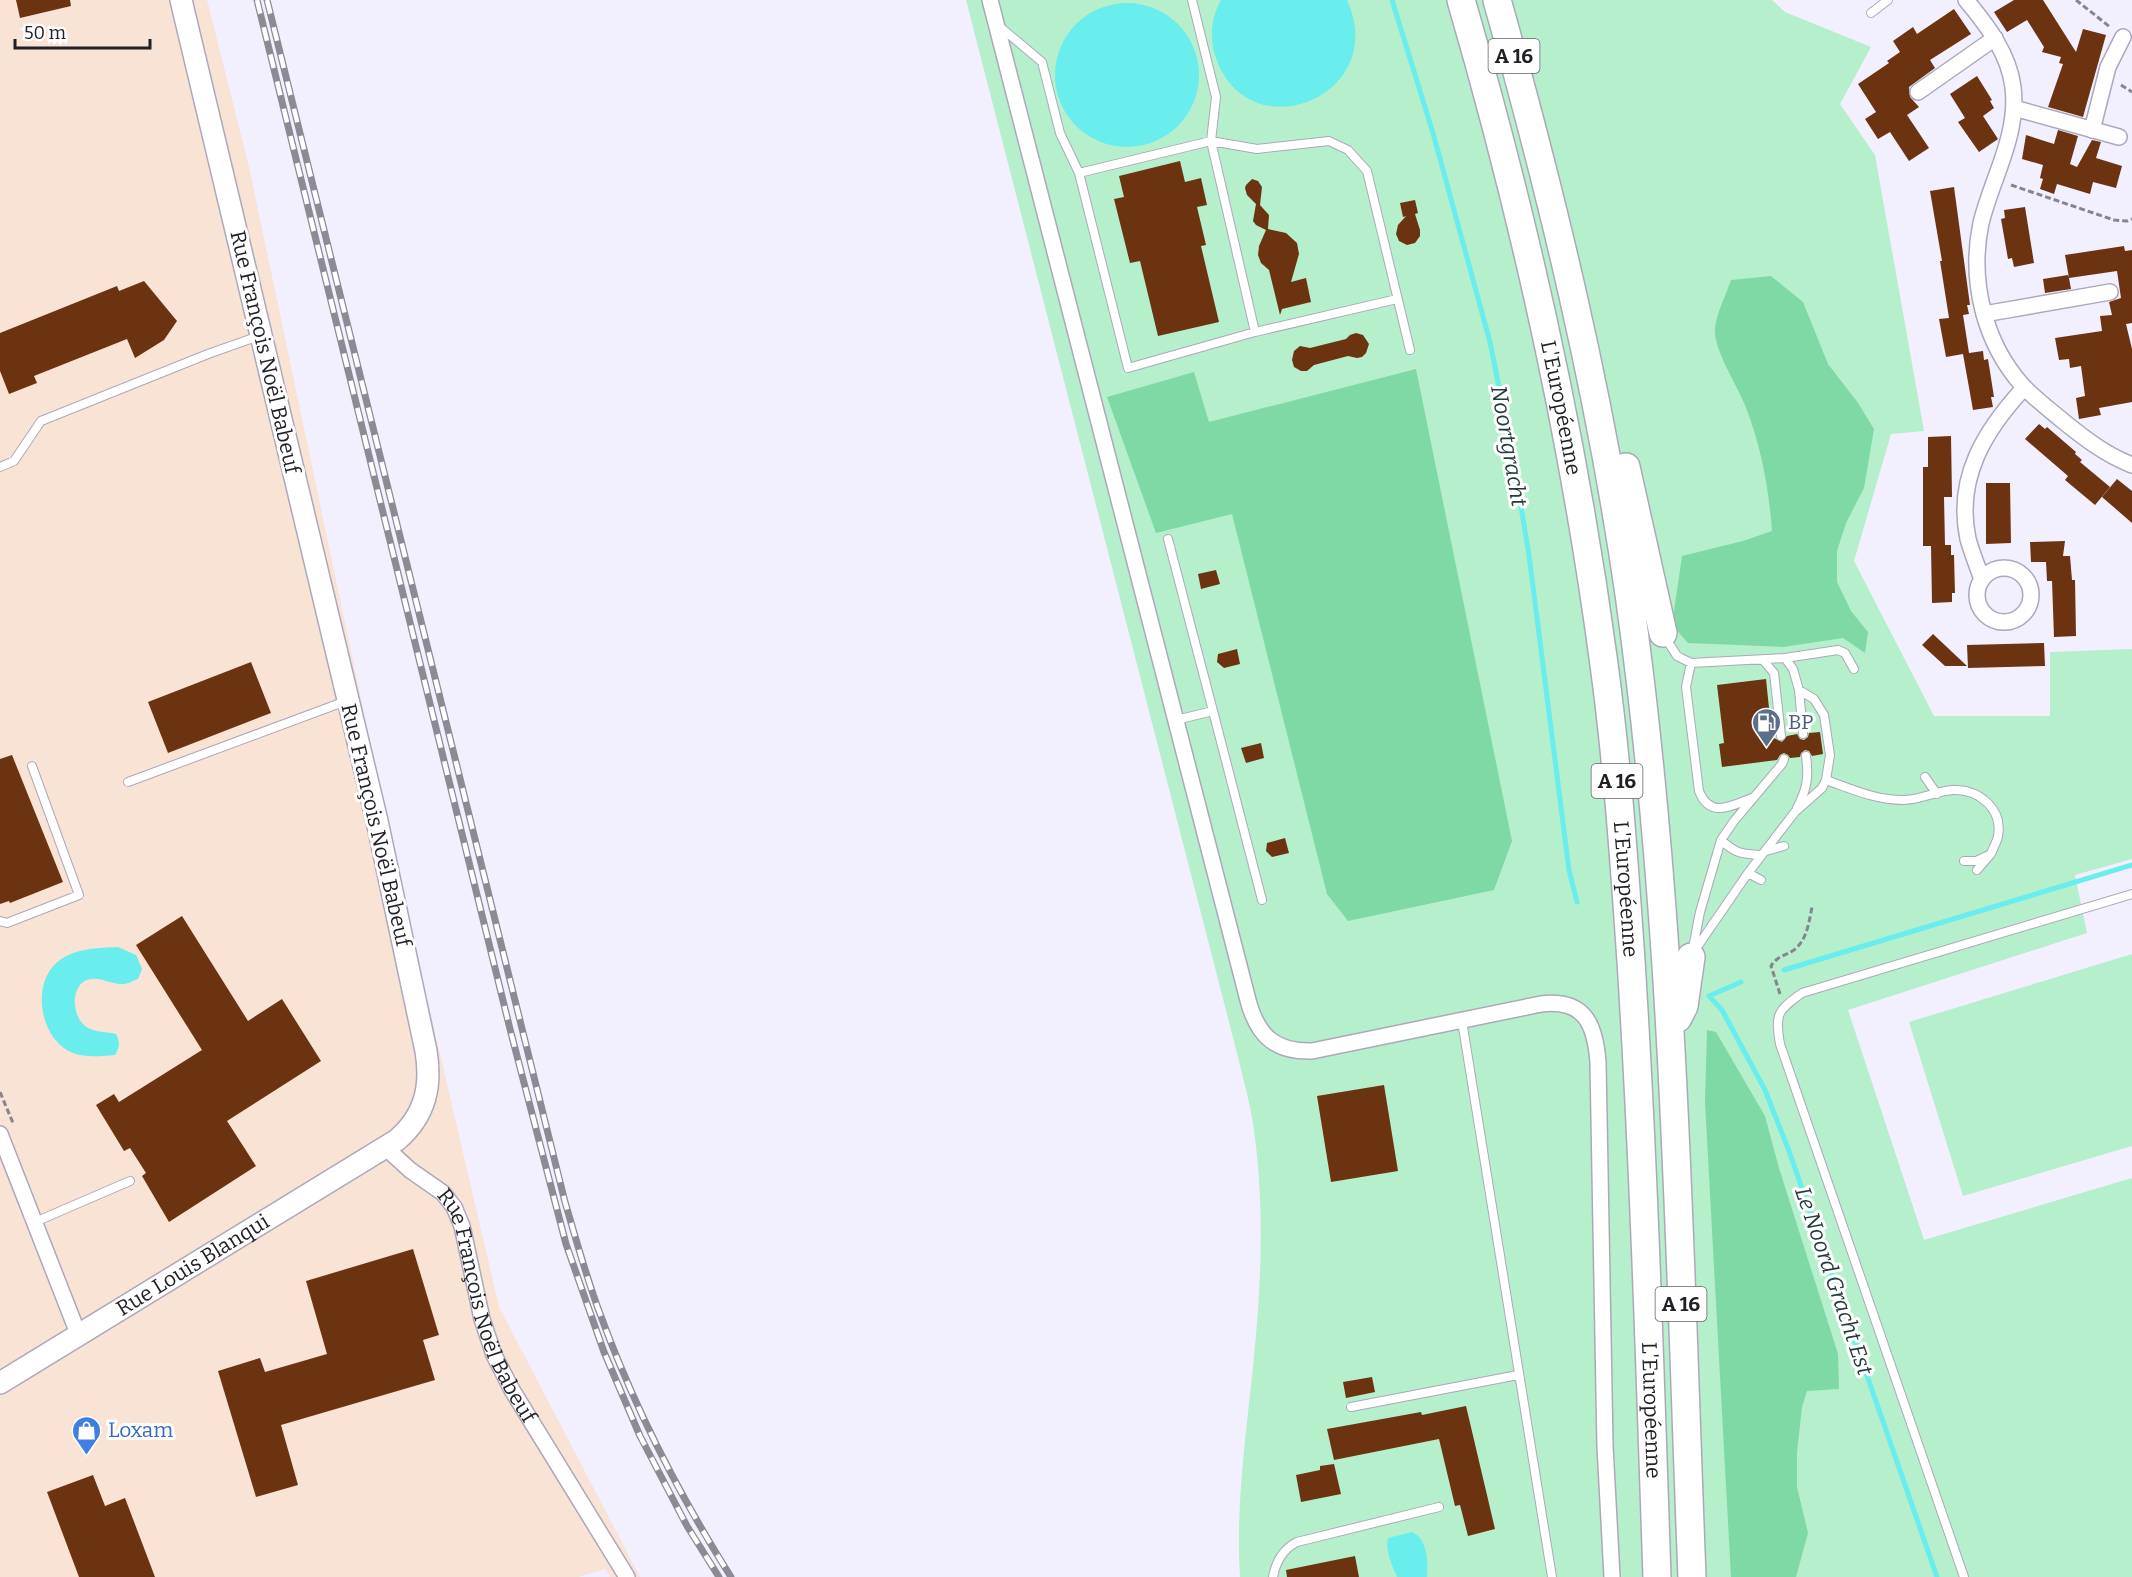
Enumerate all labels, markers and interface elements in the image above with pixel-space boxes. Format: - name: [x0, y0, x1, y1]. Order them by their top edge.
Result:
- scale bar: [15, 12, 150, 50]
- text: 50 m: [24, 22, 66, 44]
- road number: A 16: [1488, 39, 1540, 73]
- street label: Rue François Noël Babeuf: [224, 228, 306, 478]
- street label: L'Européenne: [1535, 338, 1587, 477]
- water label: Noortgracht: [1485, 383, 1533, 509]
- street label: Rue François Noël Babeuf: [335, 701, 417, 951]
- fuel station icon: BP: [1751, 706, 1783, 748]
- place label: BP: [1788, 709, 1813, 735]
- road number: A 16: [1592, 764, 1642, 798]
- street label: L'Européenne: [1608, 820, 1644, 958]
- street label: Rue François Noël Babeuf: [431, 1183, 543, 1429]
- water label: Le Noord Gracht Est: [1789, 1183, 1879, 1379]
- street label: Rue Louis Blanqui: [112, 1208, 274, 1322]
- road number: A 16: [1656, 1287, 1706, 1321]
- street label: L'Européenne: [1636, 1341, 1667, 1479]
- shop icon: Loxam: [71, 1414, 103, 1456]
- place label: Loxam: [108, 1417, 173, 1443]

